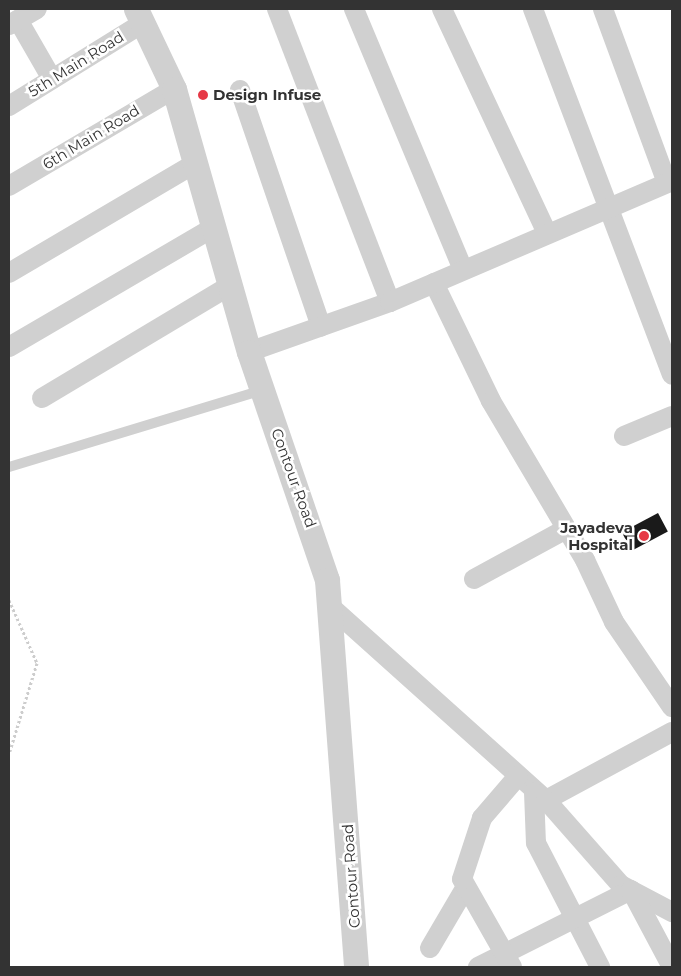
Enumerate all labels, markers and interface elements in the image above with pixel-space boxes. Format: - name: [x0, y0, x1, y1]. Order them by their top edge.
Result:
- street label: 5th Main Road: [25, 27, 127, 101]
- place label: Design Infuse: [213, 86, 321, 104]
- marker: Design Infuse: [197, 89, 209, 101]
- street label: 6th Main Road: [39, 101, 143, 173]
- street label: Contour Road: [268, 426, 320, 530]
- place label: Jayadeva Hospital: [560, 518, 633, 553]
- marker: Jayadeva Hospital: [637, 529, 651, 543]
- street label: Contour Road: [338, 823, 364, 929]

